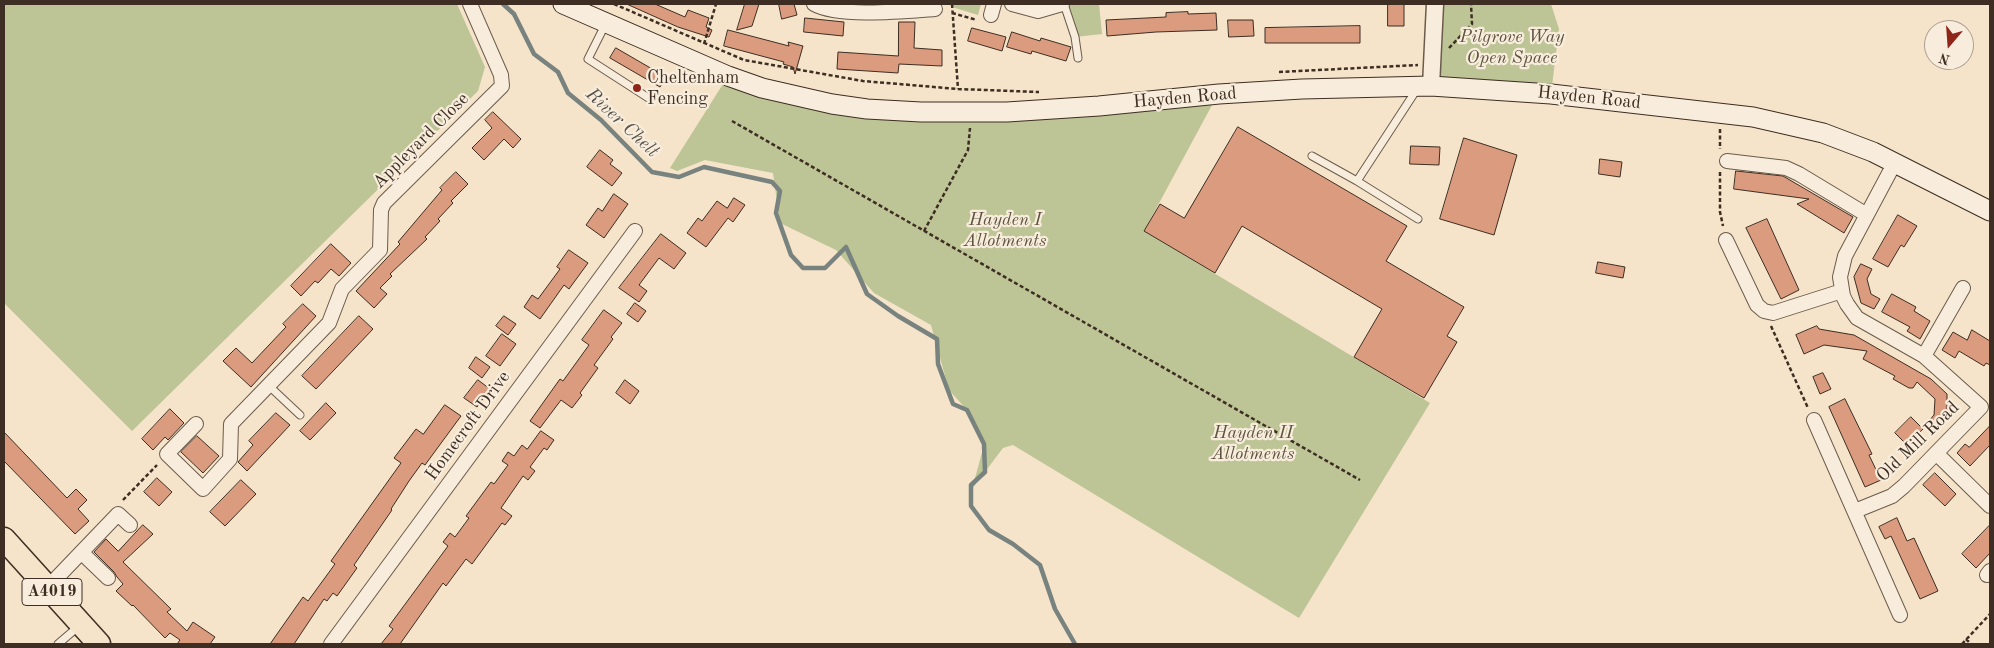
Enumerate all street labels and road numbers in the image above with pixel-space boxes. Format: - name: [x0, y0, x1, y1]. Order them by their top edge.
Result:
- street label: Hayden Road: [1536, 82, 1642, 114]
- street label: Hayden Road: [1132, 83, 1238, 113]
- street label: Appleyard Close: [368, 88, 474, 194]
- street label: Homecroft Drive: [421, 367, 515, 485]
- street label: Old Mill Road: [1872, 397, 1964, 487]
- road number: A4019: [22, 578, 82, 606]

